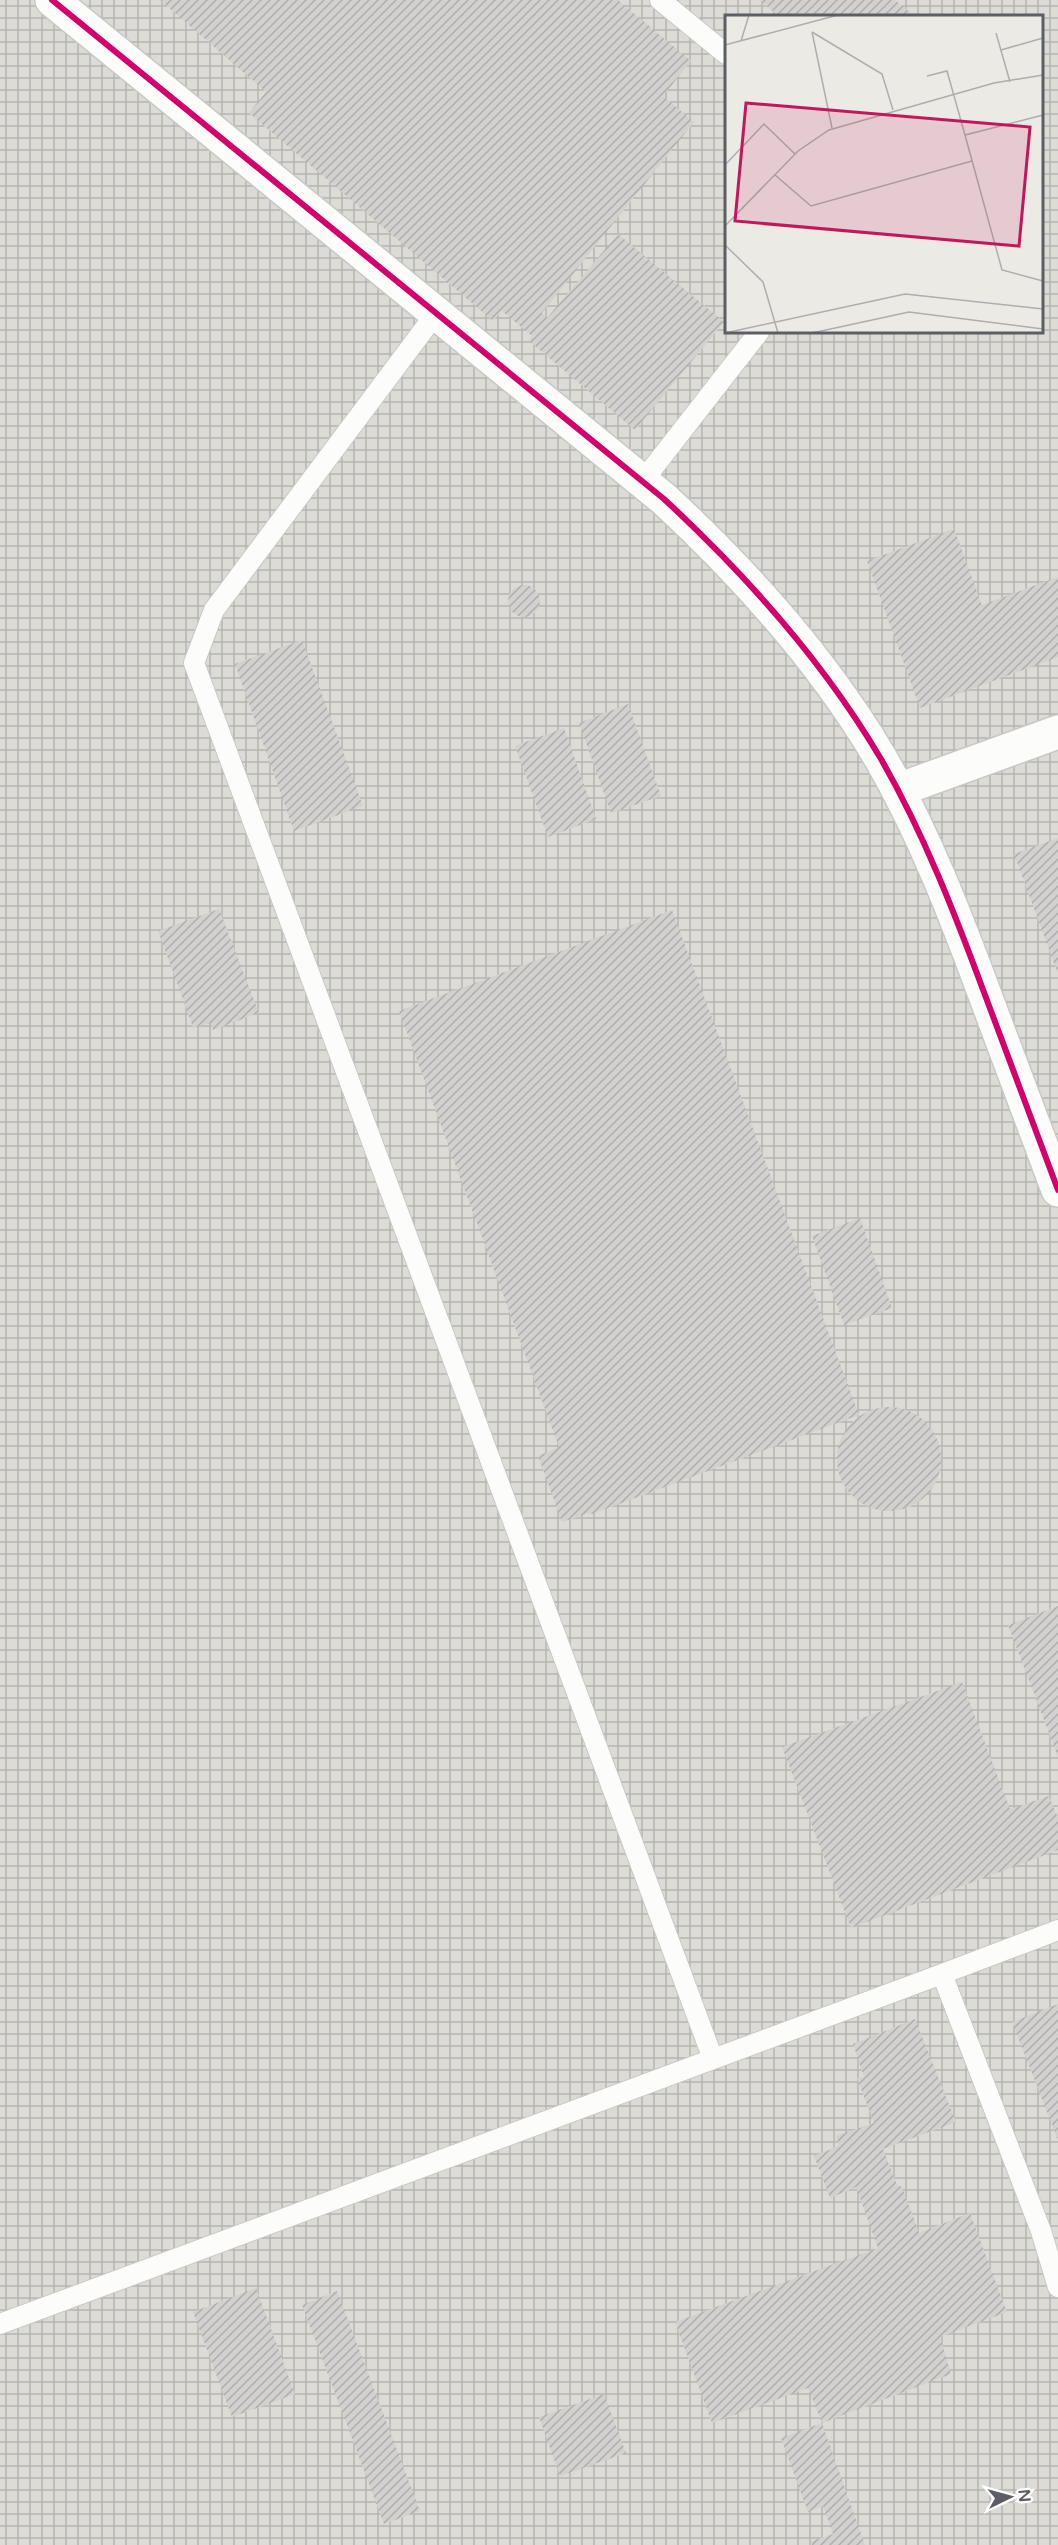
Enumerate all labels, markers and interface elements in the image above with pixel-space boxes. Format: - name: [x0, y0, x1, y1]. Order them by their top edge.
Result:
- inset map: [725, 15, 1043, 333]
- north arrow: [980, 2467, 1040, 2527]
- text: N: [1013, 2489, 1034, 2503]

